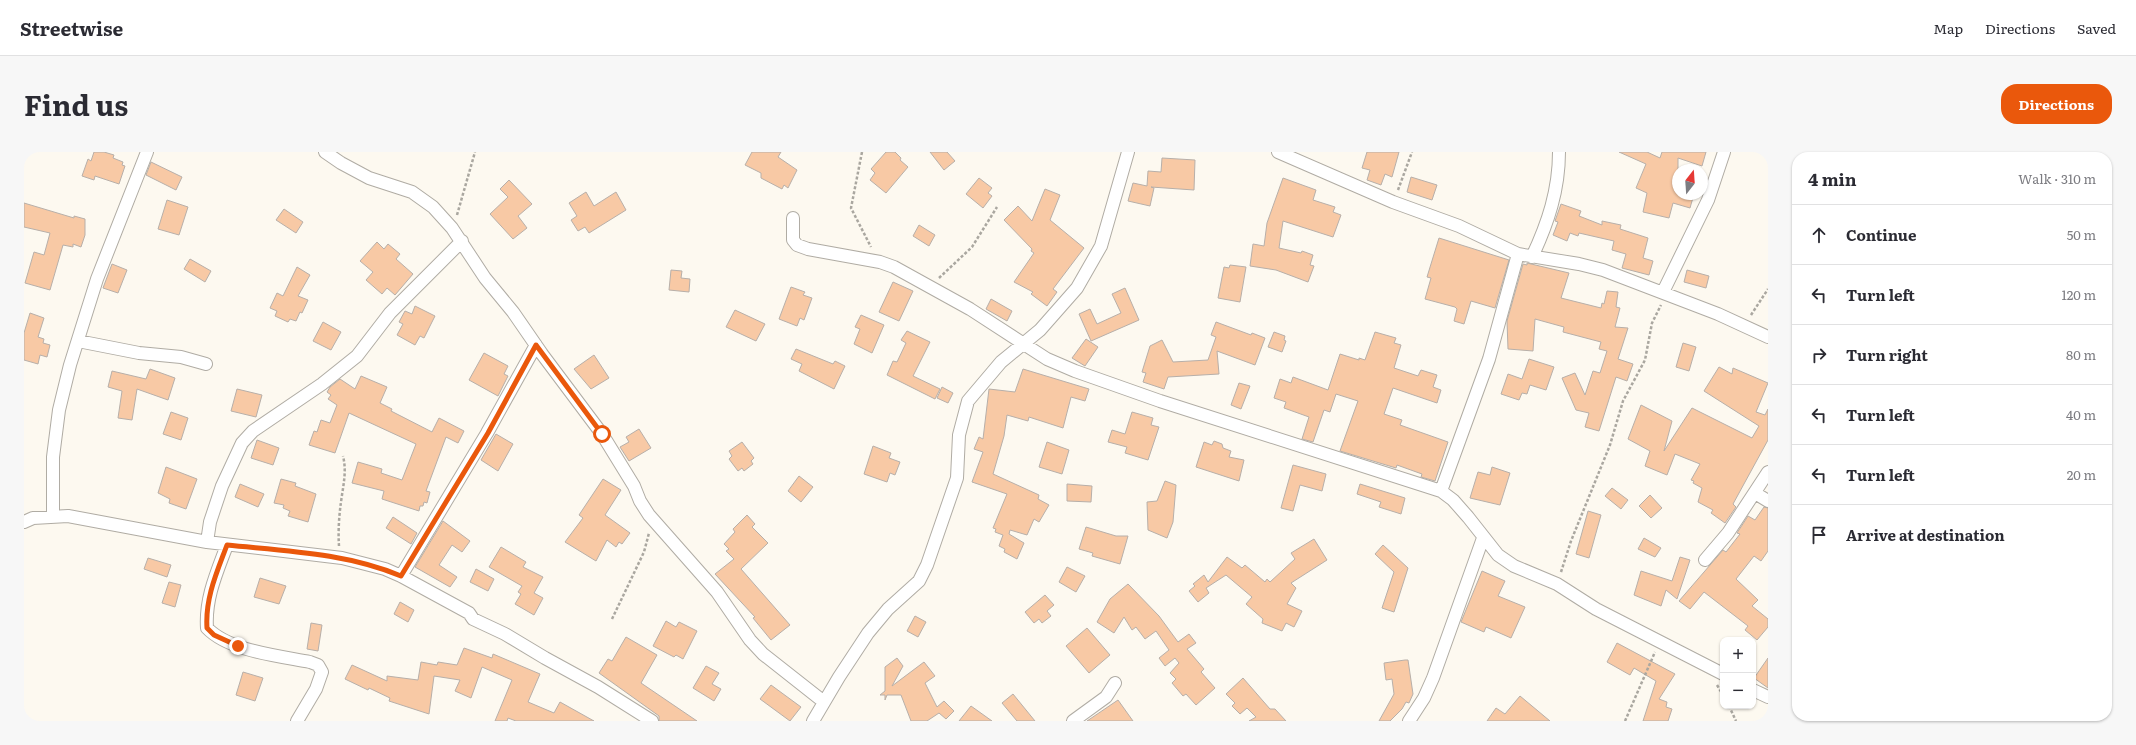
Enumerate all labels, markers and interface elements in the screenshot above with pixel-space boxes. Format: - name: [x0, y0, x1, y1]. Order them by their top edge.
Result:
- text: Streetwise: [20, 14, 123, 42]
- text: Map: [1933, 18, 1963, 38]
- text: Directions: [1985, 18, 2055, 38]
- text: Saved: [2077, 18, 2116, 38]
- text: Find us: [24, 83, 128, 125]
- button: Directions: [2001, 84, 2112, 124]
- north arrow: [1672, 164, 1708, 200]
- text: 4 min: [1808, 166, 1857, 191]
- text: Walk · 310 m: [2018, 169, 2096, 188]
- text: Continue: [1846, 223, 1916, 246]
- icon: ahead: [1808, 224, 1830, 246]
- text: 50 m: [2067, 225, 2096, 244]
- text: Turn left: [1846, 283, 1915, 306]
- icon: left: [1808, 284, 1830, 306]
- text: 120 m: [2061, 285, 2096, 304]
- text: Turn right: [1846, 343, 1928, 366]
- icon: right: [1808, 344, 1830, 366]
- text: 80 m: [2066, 345, 2096, 364]
- text: Turn left: [1846, 403, 1915, 426]
- icon: left: [1808, 404, 1830, 426]
- text: 40 m: [2066, 405, 2096, 424]
- route start: [593, 425, 611, 443]
- text: Turn left: [1846, 463, 1915, 486]
- icon: left: [1808, 464, 1830, 486]
- text: 20 m: [2067, 465, 2096, 484]
- text: Arrive at destination: [1846, 523, 2005, 546]
- icon: arrive: [1808, 524, 1830, 546]
- route end: [229, 637, 247, 655]
- map controls: [1720, 637, 1756, 709]
- button: +: [1720, 637, 1756, 673]
- button: −: [1720, 673, 1756, 709]

